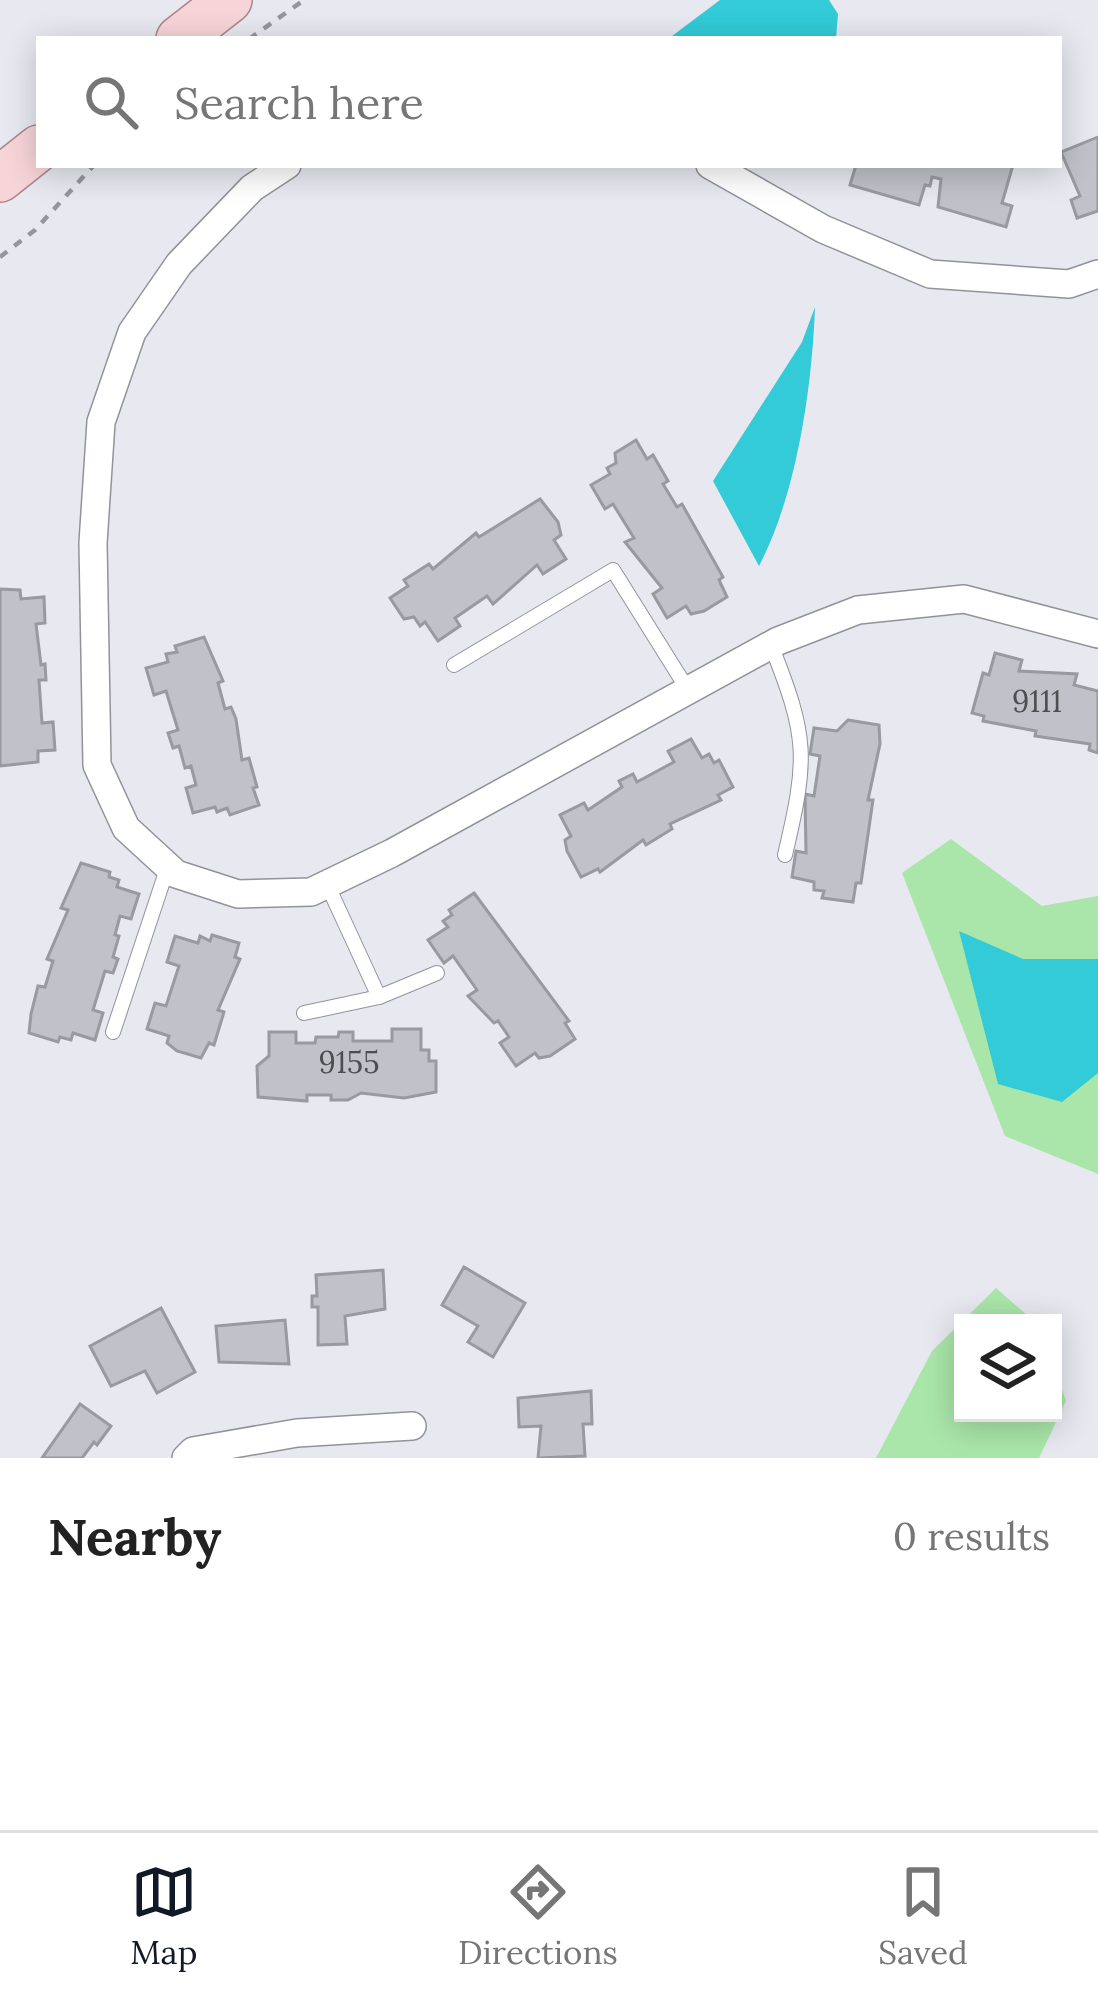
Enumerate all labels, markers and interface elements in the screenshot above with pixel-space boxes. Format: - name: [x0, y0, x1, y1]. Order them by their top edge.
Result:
- search box: [36, 36, 1062, 168]
- icon: search: [78, 69, 144, 135]
- text: Search here: [174, 74, 424, 131]
- house number: 9111: [1012, 682, 1062, 720]
- house number: 9155: [319, 1043, 379, 1081]
- map controls: [954, 1314, 1062, 1422]
- button: layers: [954, 1314, 1062, 1422]
- text: Nearby: [48, 1504, 221, 1569]
- text: 0 results: [893, 1511, 1050, 1561]
- tab: Map: [130, 1859, 197, 1973]
- tab: Directions: [458, 1859, 618, 1973]
- tab: Saved: [878, 1859, 968, 1973]

